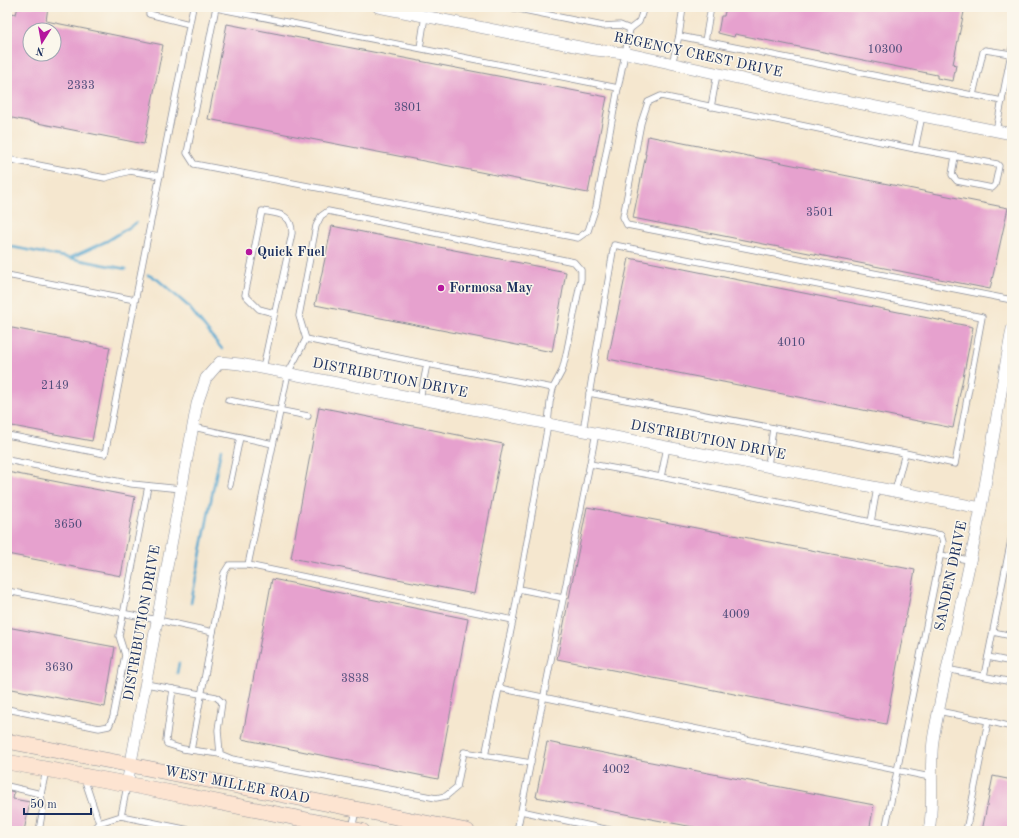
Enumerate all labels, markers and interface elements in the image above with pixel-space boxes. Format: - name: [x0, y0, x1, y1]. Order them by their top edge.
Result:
- north arrow: [22, 22, 62, 62]
- street label: REGENCY CREST DRIVE: [612, 30, 784, 80]
- text: N: [35, 44, 46, 57]
- house number: 10300: [868, 44, 902, 56]
- house number: 2333: [67, 80, 95, 92]
- house number: 3801: [394, 102, 422, 114]
- house number: 3501: [806, 206, 834, 219]
- place label: Quick Fuel: [257, 245, 325, 259]
- marker: Quick Fuel: [244, 247, 254, 257]
- place label: Formosa May: [449, 281, 533, 295]
- marker: Formosa May: [436, 283, 446, 293]
- house number: 4010: [777, 337, 805, 349]
- street label: DISTRIBUTION DRIVE: [311, 356, 469, 400]
- house number: 2149: [41, 380, 69, 392]
- street label: DISTRIBUTION DRIVE: [629, 418, 787, 462]
- house number: 3650: [54, 518, 82, 531]
- street label: SANDEN DRIVE: [933, 520, 969, 632]
- street label: DISTRIBUTION DRIVE: [121, 544, 163, 702]
- house number: 4009: [722, 609, 750, 621]
- house number: 3630: [45, 662, 73, 674]
- house number: 3838: [341, 673, 369, 685]
- street label: WEST MILLER ROAD: [163, 764, 311, 806]
- house number: 4002: [602, 764, 630, 776]
- scale bar: [24, 790, 91, 816]
- text: 50 m: [30, 798, 57, 811]

